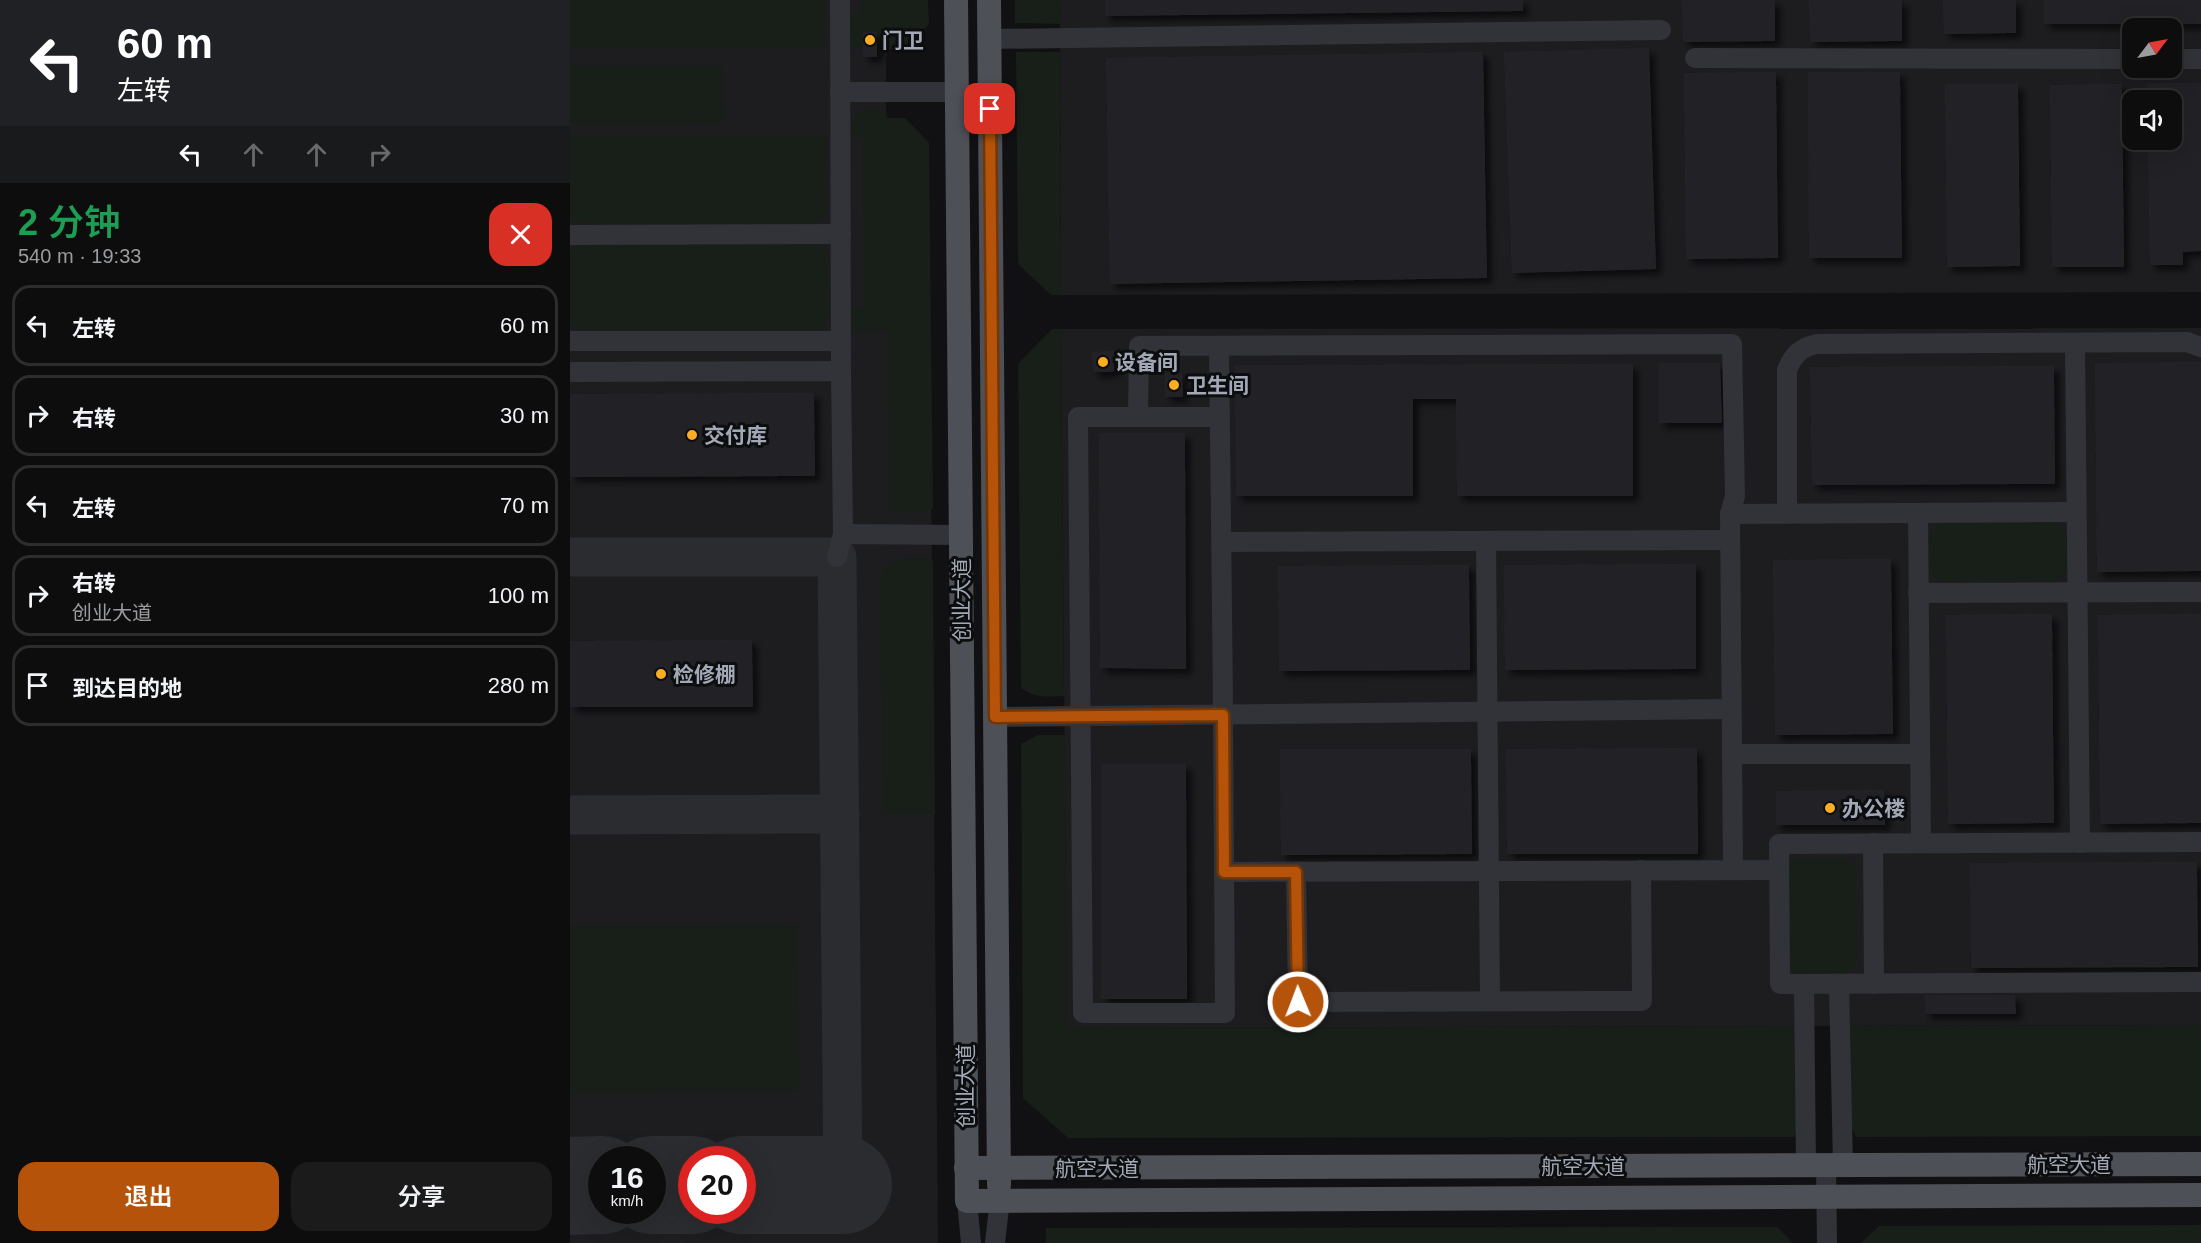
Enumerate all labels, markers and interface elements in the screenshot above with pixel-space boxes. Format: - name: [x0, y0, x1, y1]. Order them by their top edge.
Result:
- north arrow: [2122, 18, 2182, 78]
- map controls: [2122, 18, 2182, 150]
- text: 60 m: [117, 20, 213, 67]
- icon: left: [18, 24, 96, 102]
- place label: 门卫: [882, 29, 924, 52]
- marker: 门卫: [863, 33, 877, 47]
- text: 左转: [117, 76, 171, 106]
- pin: [964, 83, 1015, 134]
- button: sound: [2122, 90, 2182, 150]
- icon: arrive: [973, 92, 1006, 125]
- icon: left: [174, 138, 207, 171]
- icon: ahead: [237, 138, 270, 171]
- icon: ahead: [300, 138, 333, 171]
- icon: right: [363, 138, 396, 171]
- text: 2 分钟: [18, 202, 120, 243]
- button: close: [489, 203, 552, 266]
- text: 540 m · 19:33: [18, 245, 141, 267]
- icon: left: [21, 309, 54, 342]
- text: 60 m: [500, 313, 549, 338]
- text: 左转: [72, 316, 116, 341]
- place label: 设备间: [1115, 351, 1178, 374]
- marker: 设备间: [1096, 355, 1110, 369]
- place label: 卫生间: [1186, 374, 1249, 397]
- marker: 卫生间: [1167, 378, 1181, 392]
- icon: right: [21, 399, 54, 432]
- text: 30 m: [500, 403, 549, 428]
- text: 右转: [72, 406, 116, 431]
- place label: 交付库: [704, 424, 767, 447]
- marker: 交付库: [685, 428, 699, 442]
- icon: left: [21, 489, 54, 522]
- text: 70 m: [500, 493, 549, 518]
- text: 左转: [72, 496, 116, 521]
- street label: 创业大道: [950, 558, 973, 642]
- text: 右转: [72, 571, 116, 596]
- icon: right: [21, 579, 54, 612]
- text: 100 m: [488, 583, 549, 608]
- text: 创业大道: [72, 602, 152, 624]
- place label: 检修棚: [673, 663, 736, 686]
- marker: 检修棚: [654, 667, 668, 681]
- icon: arrive: [21, 669, 54, 702]
- text: 280 m: [488, 673, 549, 698]
- text: 到达目的地: [72, 676, 182, 701]
- place label: 办公楼: [1842, 797, 1905, 820]
- marker: 办公楼: [1823, 801, 1837, 815]
- position arrow: [1266, 970, 1330, 1034]
- street label: 创业大道: [954, 1044, 977, 1128]
- speed limit sign: 20: [678, 1146, 756, 1224]
- street label: 航空大道: [2027, 1153, 2111, 1176]
- street label: 航空大道: [1541, 1155, 1625, 1178]
- street label: 航空大道: [1055, 1157, 1139, 1180]
- text: 16: [610, 1161, 644, 1194]
- button: 退出: [18, 1162, 279, 1231]
- button: 分享: [291, 1162, 552, 1231]
- text: km/h: [611, 1192, 643, 1209]

